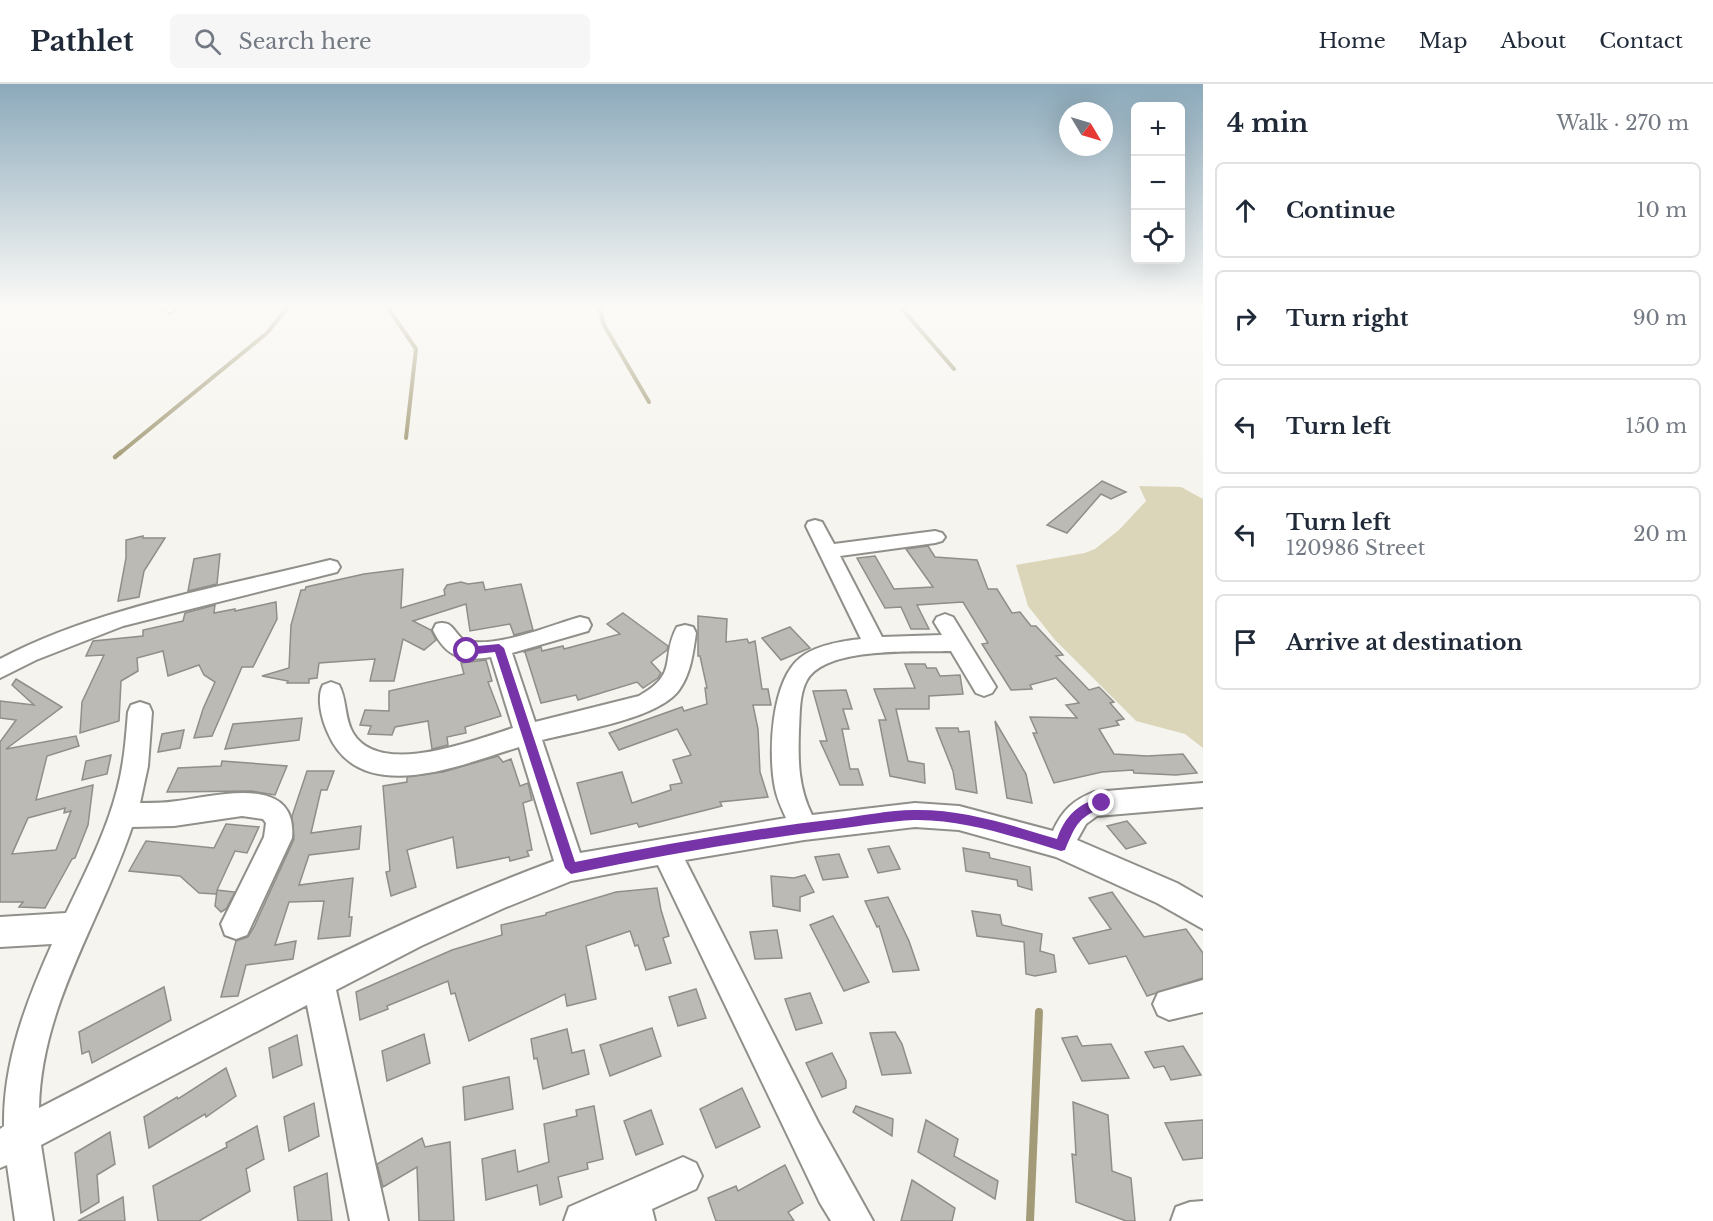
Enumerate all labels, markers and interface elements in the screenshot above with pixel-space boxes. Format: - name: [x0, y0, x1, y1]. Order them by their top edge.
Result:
- search box: [170, 14, 590, 68]
- text: Pathlet: [30, 24, 134, 59]
- icon: search: [191, 25, 224, 58]
- text: Search here: [239, 28, 372, 55]
- text: Home: [1319, 28, 1386, 54]
- text: Map: [1419, 28, 1467, 54]
- text: About: [1500, 28, 1566, 54]
- text: Contact: [1599, 28, 1683, 54]
- north arrow: [1059, 102, 1113, 156]
- map controls: [1131, 102, 1185, 264]
- button: +: [1131, 102, 1185, 156]
- text: 4 min: [1227, 107, 1308, 139]
- text: Walk · 270 m: [1557, 111, 1689, 135]
- button: −: [1131, 156, 1185, 210]
- icon: ahead: [1229, 194, 1262, 227]
- text: Continue: [1286, 197, 1395, 224]
- text: 10 m: [1637, 198, 1687, 222]
- button: locate: [1131, 210, 1185, 264]
- icon: right: [1229, 302, 1262, 335]
- text: Turn right: [1286, 305, 1408, 332]
- text: 90 m: [1633, 306, 1687, 330]
- icon: left: [1229, 410, 1262, 443]
- text: Turn left: [1286, 413, 1391, 440]
- text: 150 m: [1625, 414, 1687, 438]
- text: Turn left: [1286, 509, 1391, 536]
- icon: left: [1229, 518, 1262, 551]
- text: 20 m: [1633, 522, 1687, 546]
- text: 120986 Street: [1286, 536, 1425, 560]
- icon: arrive: [1229, 626, 1262, 659]
- text: Arrive at destination: [1286, 629, 1523, 656]
- route start: [453, 637, 479, 663]
- route end: [1088, 789, 1114, 815]

